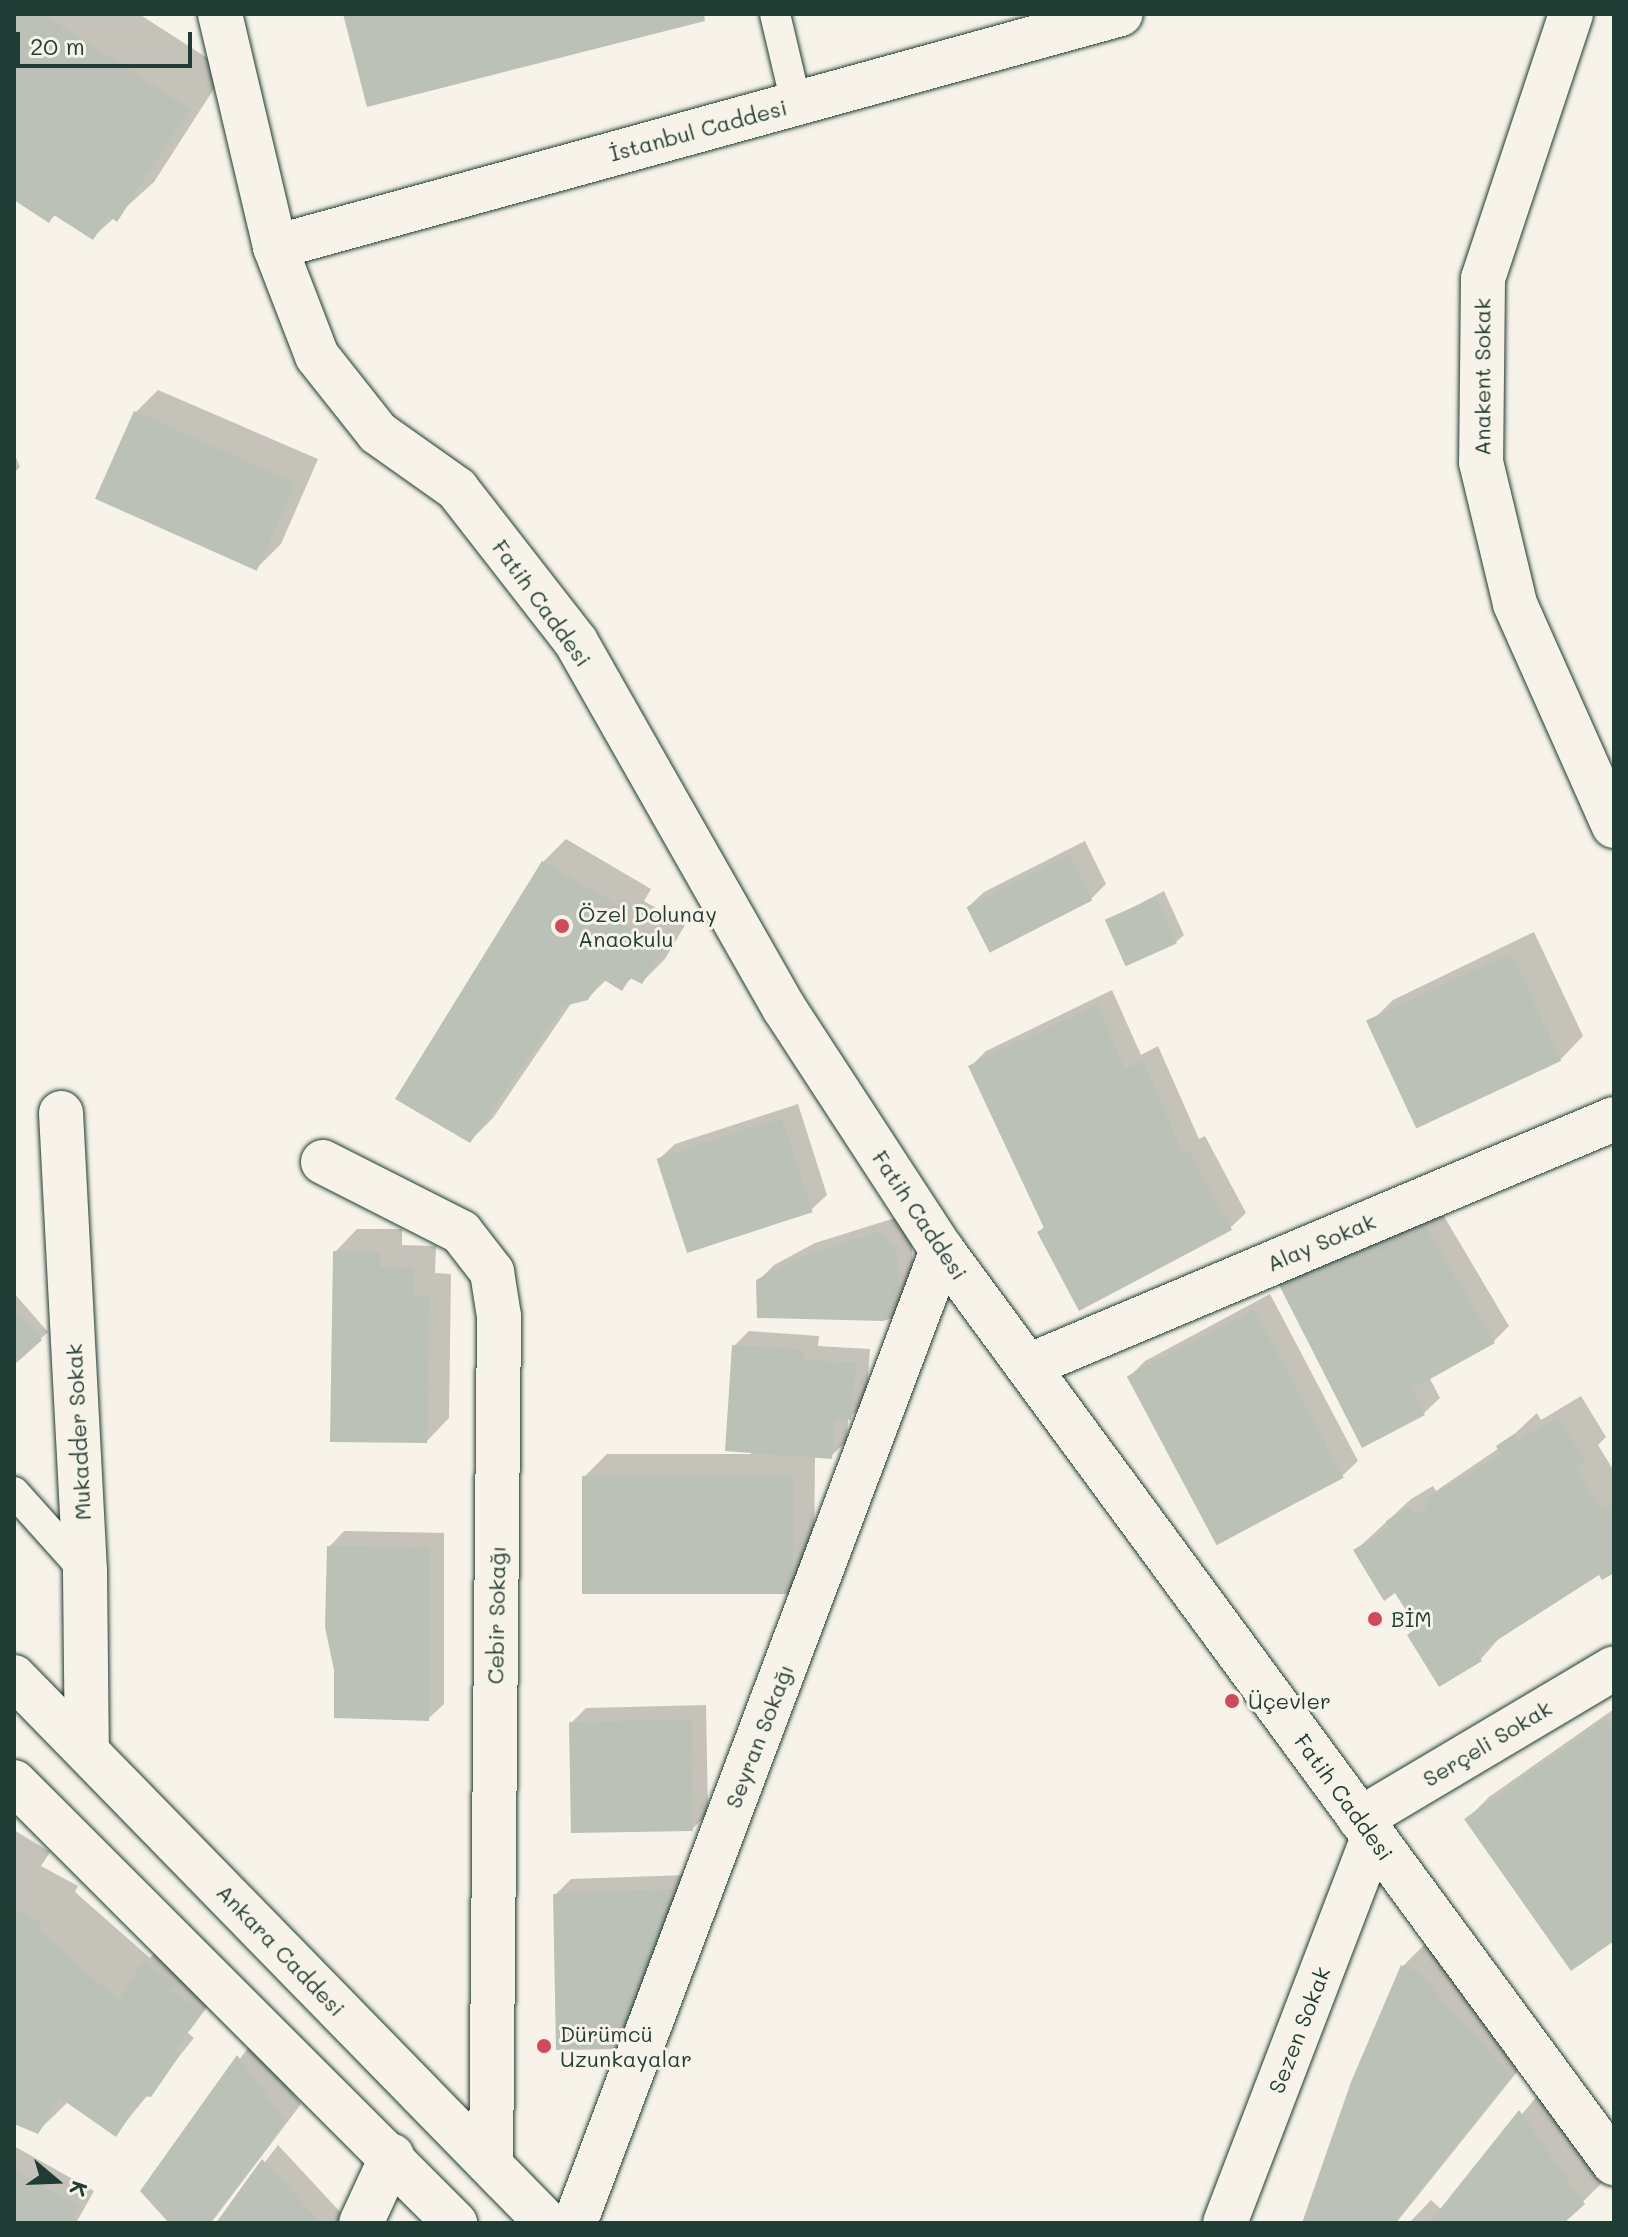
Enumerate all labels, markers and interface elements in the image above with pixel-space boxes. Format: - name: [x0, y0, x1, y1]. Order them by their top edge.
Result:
- scale bar: [20, 16, 196, 66]
- text: 20 m: [30, 30, 85, 61]
- street label: İstanbul Caddesi: [606, 94, 790, 166]
- street label: Anakent Sokak: [1469, 298, 1495, 456]
- street label: Fatih Caddesi: [487, 534, 597, 672]
- place label: Özel Dolunay Anaokulu: [578, 900, 717, 952]
- marker: Özel Dolunay Anaokulu: [553, 917, 571, 935]
- street label: Fatih Caddesi: [867, 1145, 973, 1285]
- street label: Alay Sokak: [1263, 1207, 1379, 1277]
- street label: Mukadder Sokak: [60, 1343, 96, 1521]
- street label: Cebir Sokağı: [482, 1545, 510, 1685]
- place label: BİM: [1391, 1606, 1432, 1632]
- marker: BİM: [1366, 1610, 1384, 1628]
- street label: Seyran Sokağı: [719, 1660, 799, 1812]
- place label: Üçevler: [1248, 1688, 1331, 1714]
- marker: Üçevler: [1223, 1692, 1241, 1710]
- street label: Serçeli Sokak: [1418, 1694, 1556, 1792]
- street label: Fatih Caddesi: [1289, 1728, 1399, 1866]
- street label: Ankara Caddesi: [211, 1879, 351, 2021]
- street label: Sezen Sokak: [1263, 1963, 1335, 2097]
- place label: Dürümcü Uzunkayalar: [560, 2020, 692, 2072]
- marker: Dürümcü Uzunkayalar: [535, 2037, 553, 2055]
- north arrow: [16, 2141, 96, 2221]
- text: K: [63, 2177, 95, 2201]

